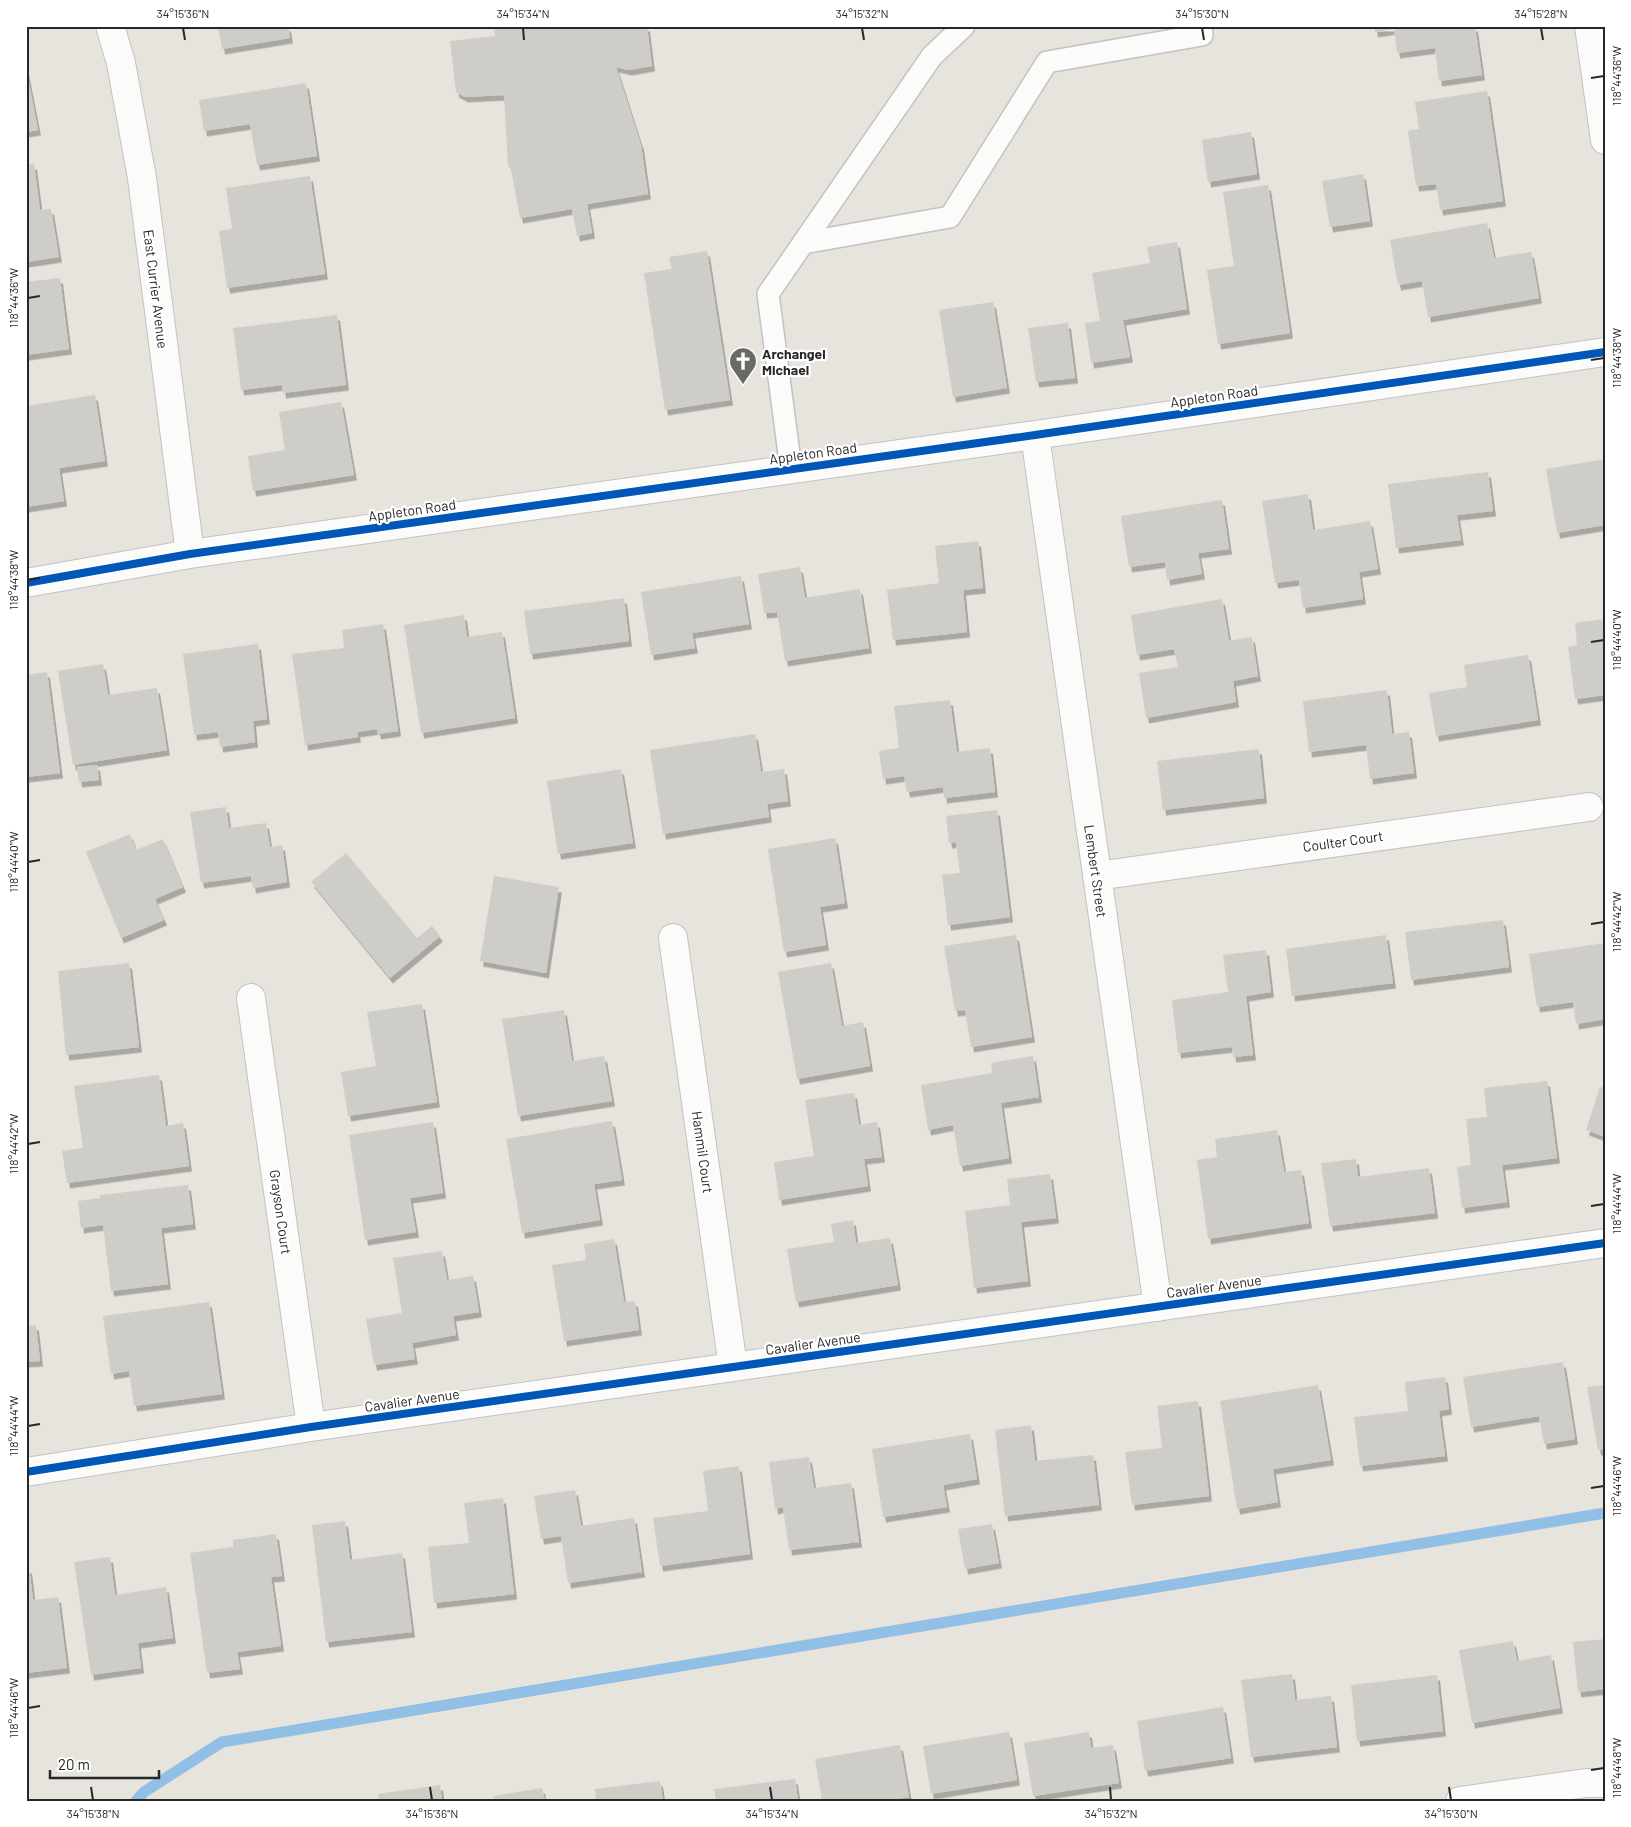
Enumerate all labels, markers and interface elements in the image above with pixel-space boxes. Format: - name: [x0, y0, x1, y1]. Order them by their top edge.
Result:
- text: 34°15'36"N: [157, 6, 209, 20]
- text: 34°15'34"N: [496, 6, 550, 20]
- text: 34°15'32"N: [835, 6, 889, 20]
- text: 34°15'30"N: [1175, 6, 1229, 20]
- text: 34°15'28"N: [1514, 6, 1568, 20]
- text: 118°44'36"W: [1609, 46, 1623, 106]
- street label: East Currier Avenue: [140, 228, 172, 350]
- text: 118°44'36"W: [6, 268, 20, 328]
- text: 118°44'38"W: [1609, 328, 1623, 388]
- place label: Archangel Michael: [762, 345, 826, 378]
- church icon: Archangel Michael: [728, 346, 758, 385]
- street label: Appleton Road: [1169, 381, 1259, 411]
- street label: Appleton Road: [768, 438, 858, 468]
- street label: Appleton Road: [367, 495, 457, 525]
- text: 118°44'38"W: [6, 550, 20, 610]
- text: 118°44'40"W: [1609, 609, 1623, 670]
- street label: Lembert Street: [1081, 824, 1111, 918]
- street label: Coulter Court: [1302, 827, 1384, 855]
- text: 118°44'40"W: [6, 831, 20, 892]
- text: 118°44'42"W: [1609, 891, 1623, 952]
- street label: Hammil Court: [689, 1110, 717, 1194]
- text: 118°44'42"W: [6, 1113, 20, 1174]
- street label: Grayson Court: [267, 1168, 295, 1256]
- text: 118°44'44"W: [1609, 1173, 1623, 1234]
- street label: Cavalier Avenue: [1165, 1271, 1263, 1301]
- street label: Cavalier Avenue: [764, 1328, 862, 1358]
- street label: Cavalier Avenue: [363, 1385, 461, 1415]
- text: 118°44'44"W: [6, 1395, 20, 1456]
- text: 118°44'46"W: [1609, 1455, 1623, 1516]
- text: 118°44'46"W: [6, 1677, 20, 1738]
- text: 118°44'48"W: [1609, 1737, 1623, 1798]
- scale bar: [50, 1747, 159, 1779]
- text: 20 m: [58, 1755, 90, 1773]
- text: 34°15'38"N: [66, 1806, 120, 1820]
- text: 34°15'36"N: [406, 1806, 458, 1820]
- text: 34°15'34"N: [745, 1806, 799, 1820]
- text: 34°15'32"N: [1084, 1806, 1138, 1820]
- text: 34°15'30"N: [1424, 1806, 1478, 1820]

